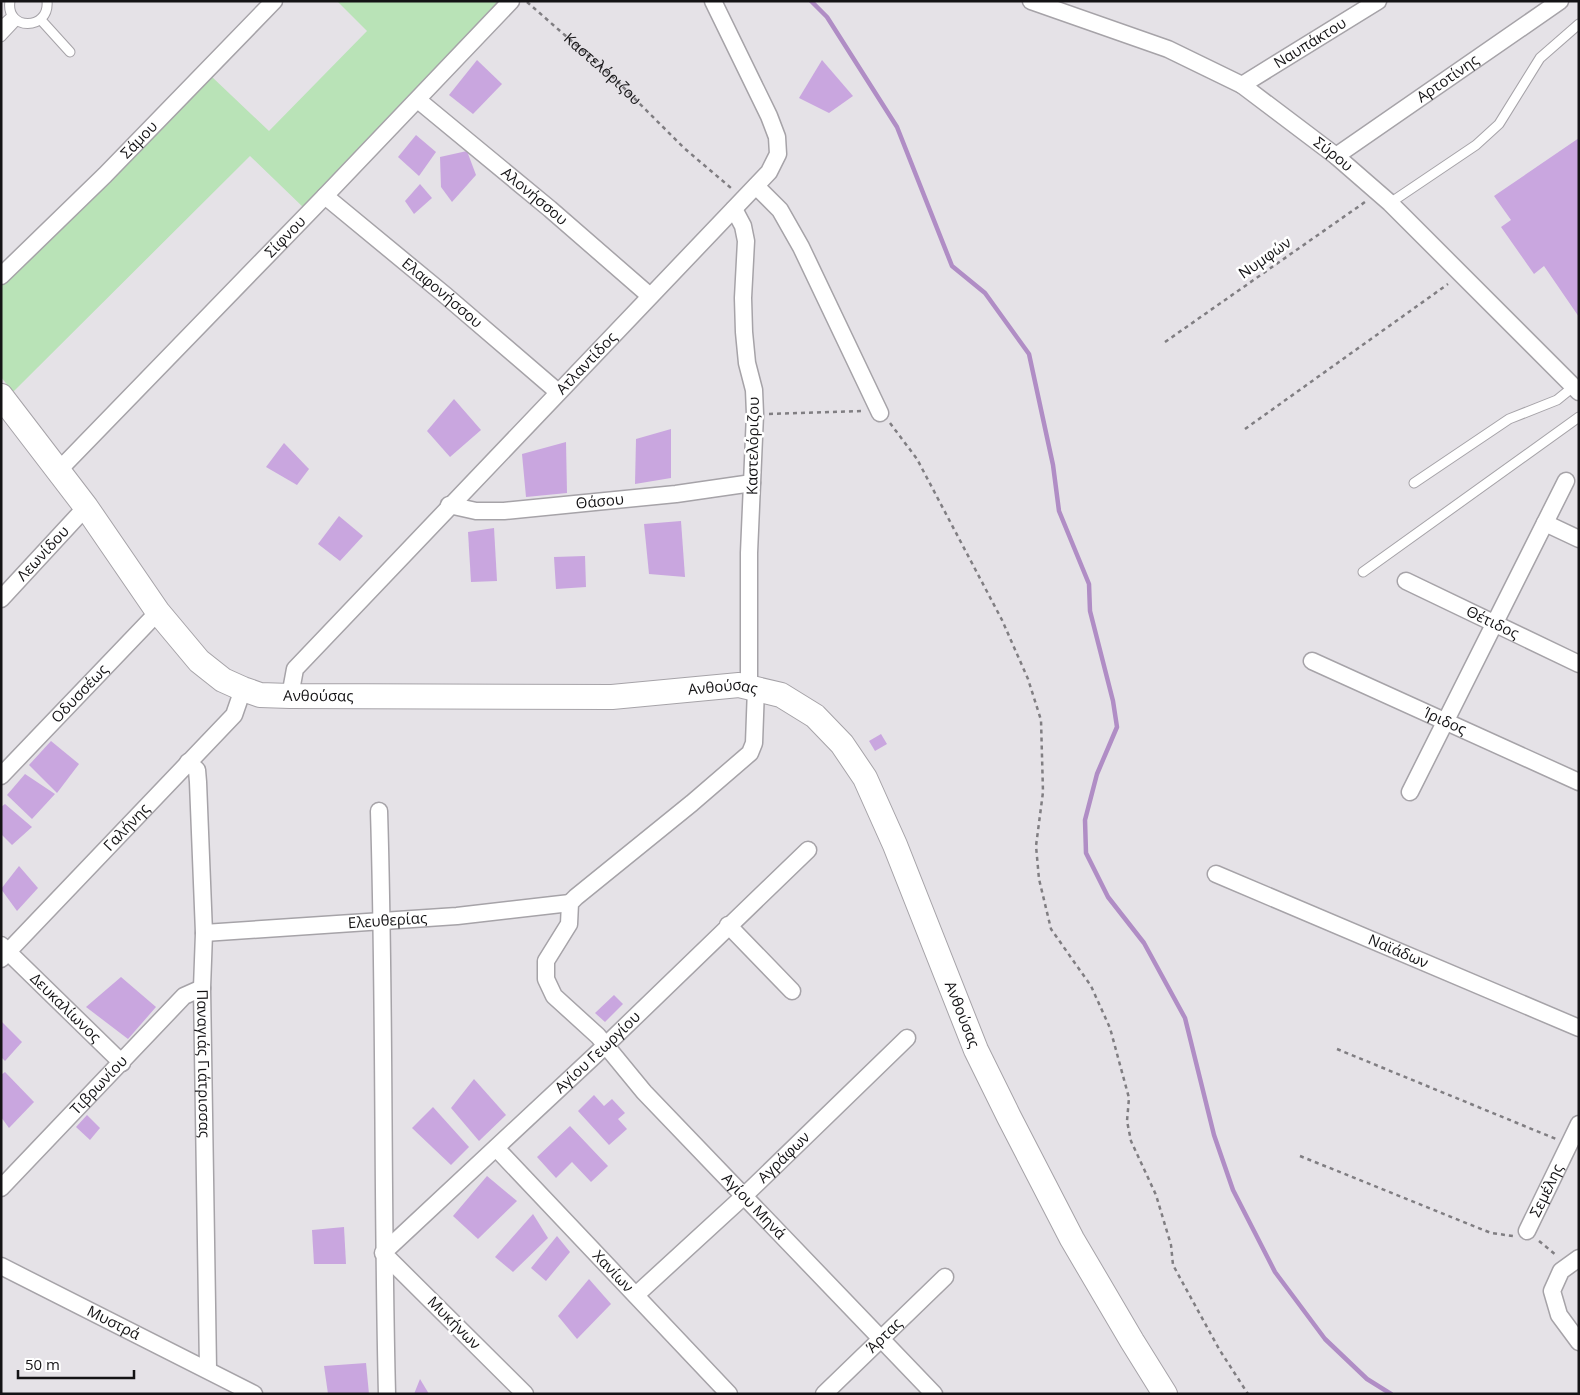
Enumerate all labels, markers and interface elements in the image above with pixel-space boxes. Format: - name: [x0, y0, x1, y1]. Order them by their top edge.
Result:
- street label: Ναυπάκτου: [1270, 12, 1350, 72]
- street label: Καστελόριζου: [560, 28, 646, 109]
- street label: Αρτοτίνης: [1412, 49, 1482, 106]
- street label: Σάμου: [116, 116, 161, 162]
- street label: Σύρου: [1310, 132, 1358, 175]
- street label: Αλονήσσου: [498, 162, 572, 229]
- street label: Σίφνου: [260, 211, 309, 261]
- street label: Νυμφών: [1234, 232, 1295, 283]
- street label: Ελαφονήσσου: [398, 253, 487, 332]
- street label: Ατλαντίδος: [551, 327, 621, 398]
- street label: Καστελόριζου: [741, 397, 763, 495]
- street label: Θάσου: [575, 488, 625, 513]
- street label: Λεωνίδου: [12, 521, 73, 585]
- street label: Θέτιδος: [1463, 600, 1523, 643]
- street label: Οδυσσέως: [46, 659, 112, 727]
- street label: Ανθούσας: [687, 674, 760, 699]
- street label: Ανθούσας: [283, 685, 354, 705]
- street label: Ίριδος: [1420, 702, 1470, 739]
- street label: Γαλήνης: [98, 799, 154, 855]
- street label: Ελευθερίας: [347, 907, 428, 932]
- street label: Ναϊάδων: [1366, 929, 1432, 972]
- street label: Δευκαλίωνος: [26, 968, 106, 1046]
- street label: Ανθούσας: [941, 978, 985, 1051]
- street label: Παναγιάς Γιάτρισσας: [193, 989, 215, 1138]
- street label: Αγίου Γεωργίου: [550, 1006, 644, 1097]
- street label: Τιβρωνίου: [65, 1051, 131, 1118]
- street label: Αγράφων: [753, 1127, 814, 1187]
- street label: Σεμέλης: [1524, 1160, 1567, 1220]
- street label: Αγίου Μηνά: [718, 1168, 791, 1243]
- street label: Χανίων: [589, 1245, 638, 1296]
- street label: Μυκήνων: [424, 1291, 486, 1353]
- street label: Μυστρά: [84, 1300, 144, 1344]
- street label: Άρτας: [862, 1313, 906, 1357]
- scale bar: [18, 1348, 134, 1380]
- text: 50 m: [25, 1354, 60, 1374]

